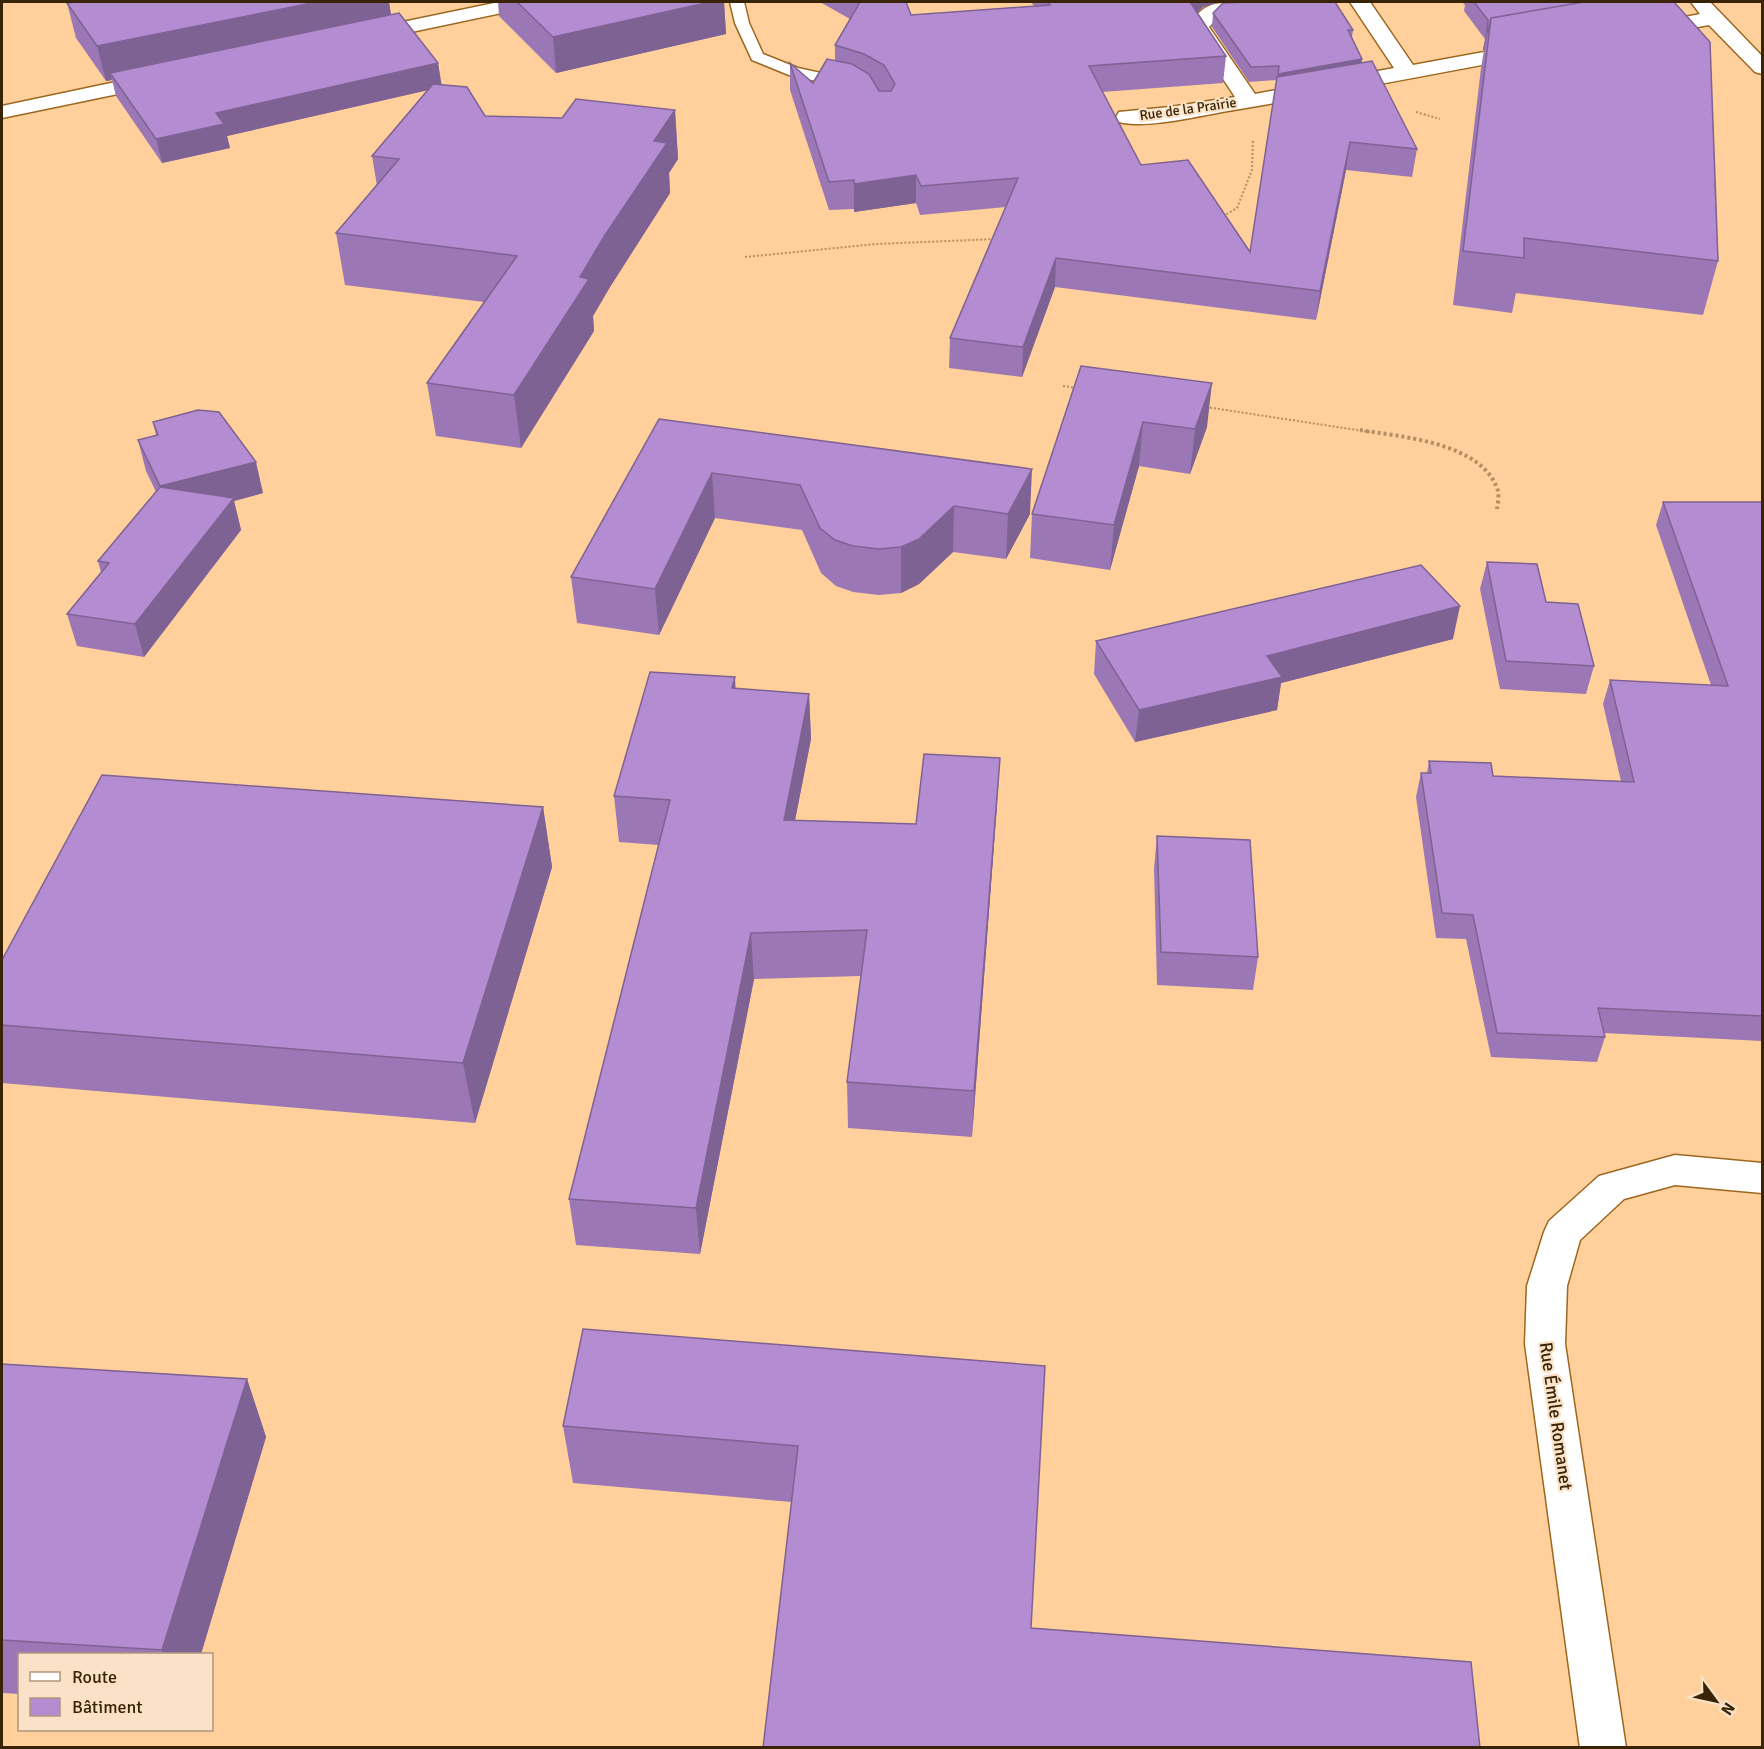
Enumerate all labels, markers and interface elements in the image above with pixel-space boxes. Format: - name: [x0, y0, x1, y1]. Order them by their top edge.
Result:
- street label: Rue de la Prairie: [1139, 94, 1237, 124]
- street label: Rue Émile Romanet: [1535, 1341, 1577, 1491]
- legend: [18, 1653, 213, 1731]
- text: Route: [72, 1666, 117, 1688]
- north arrow: [1686, 1671, 1746, 1731]
- text: Bâtiment: [72, 1696, 143, 1718]
- text: N: [1716, 1699, 1739, 1719]

